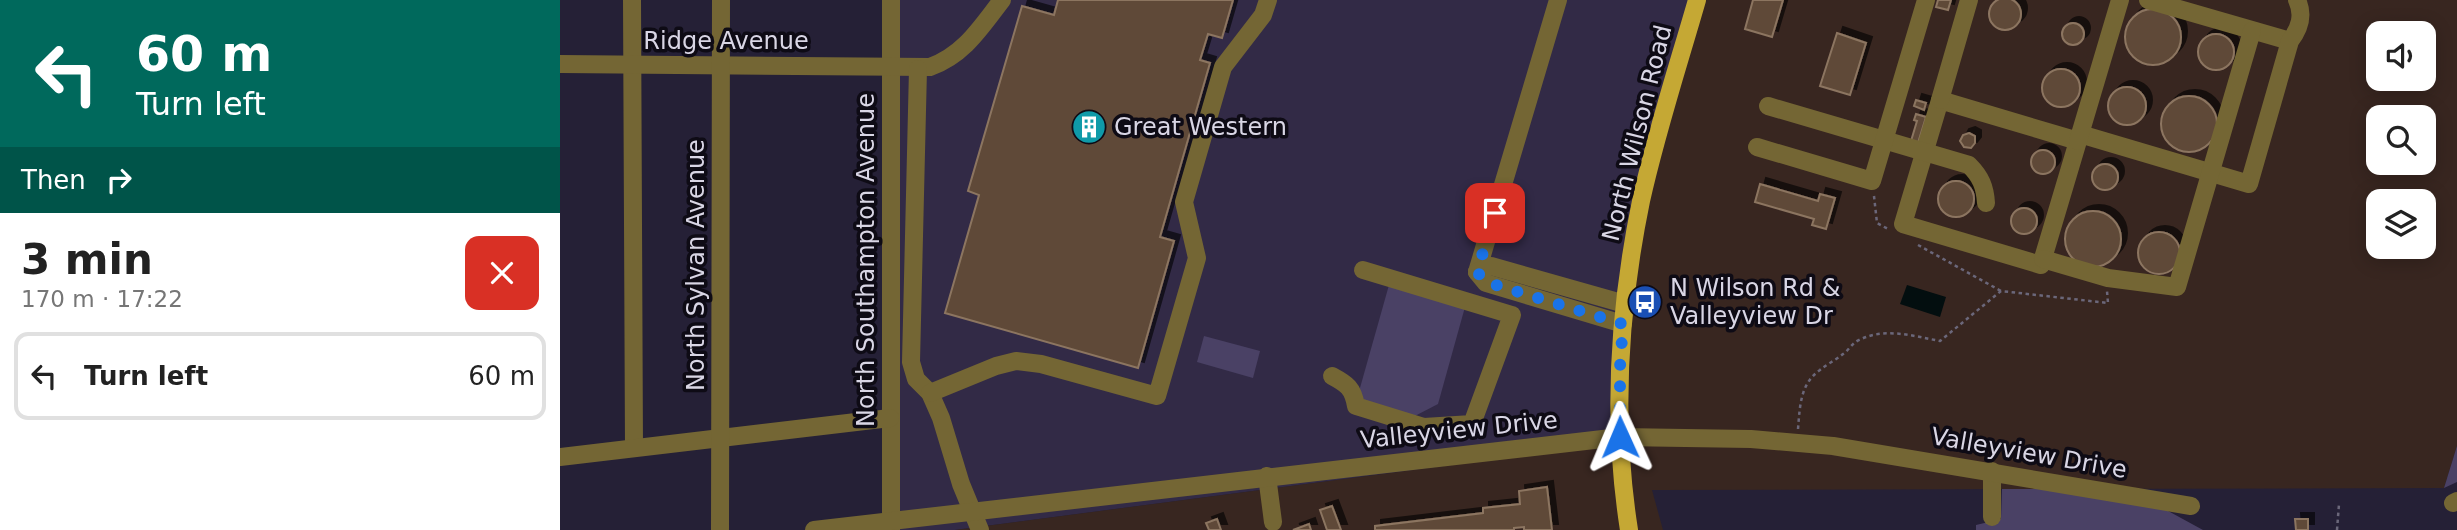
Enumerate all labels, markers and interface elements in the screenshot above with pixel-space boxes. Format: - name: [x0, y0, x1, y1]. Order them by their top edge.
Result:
- map controls: [2366, 21, 2436, 259]
- button: sound: [2366, 21, 2436, 91]
- street label: North Wilson Road: [1597, 22, 1677, 244]
- text: 60 m: [136, 26, 272, 83]
- street label: Ridge Avenue: [643, 27, 809, 55]
- icon: left: [21, 28, 112, 119]
- text: Turn left: [136, 85, 266, 123]
- street label: North Southampton Avenue: [852, 93, 880, 427]
- button: search: [2366, 105, 2436, 175]
- building icon: Great Western: [1070, 108, 1108, 146]
- place label: Great Western: [1114, 113, 1287, 141]
- street label: North Sylvan Avenue: [682, 139, 710, 391]
- icon: right: [100, 161, 138, 199]
- text: Then: [21, 165, 86, 195]
- pin: [1465, 183, 1525, 243]
- button: layers: [2366, 189, 2436, 259]
- icon: arrive: [1476, 194, 1514, 232]
- text: 3 min: [21, 235, 153, 284]
- button: close: [465, 236, 539, 310]
- place label: N Wilson Rd & Valleyview Dr: [1670, 274, 1840, 330]
- bus stop icon: N Wilson Rd & Valleyview Dr: [1626, 283, 1664, 321]
- text: 170 m · 17:22: [21, 286, 183, 312]
- icon: left: [25, 357, 63, 395]
- text: Turn left: [84, 361, 208, 391]
- text: 60 m: [468, 361, 535, 391]
- position arrow: [1583, 400, 1657, 474]
- street label: Valleyview Drive: [1359, 406, 1559, 454]
- street label: Valleyview Drive: [1929, 422, 2129, 484]

